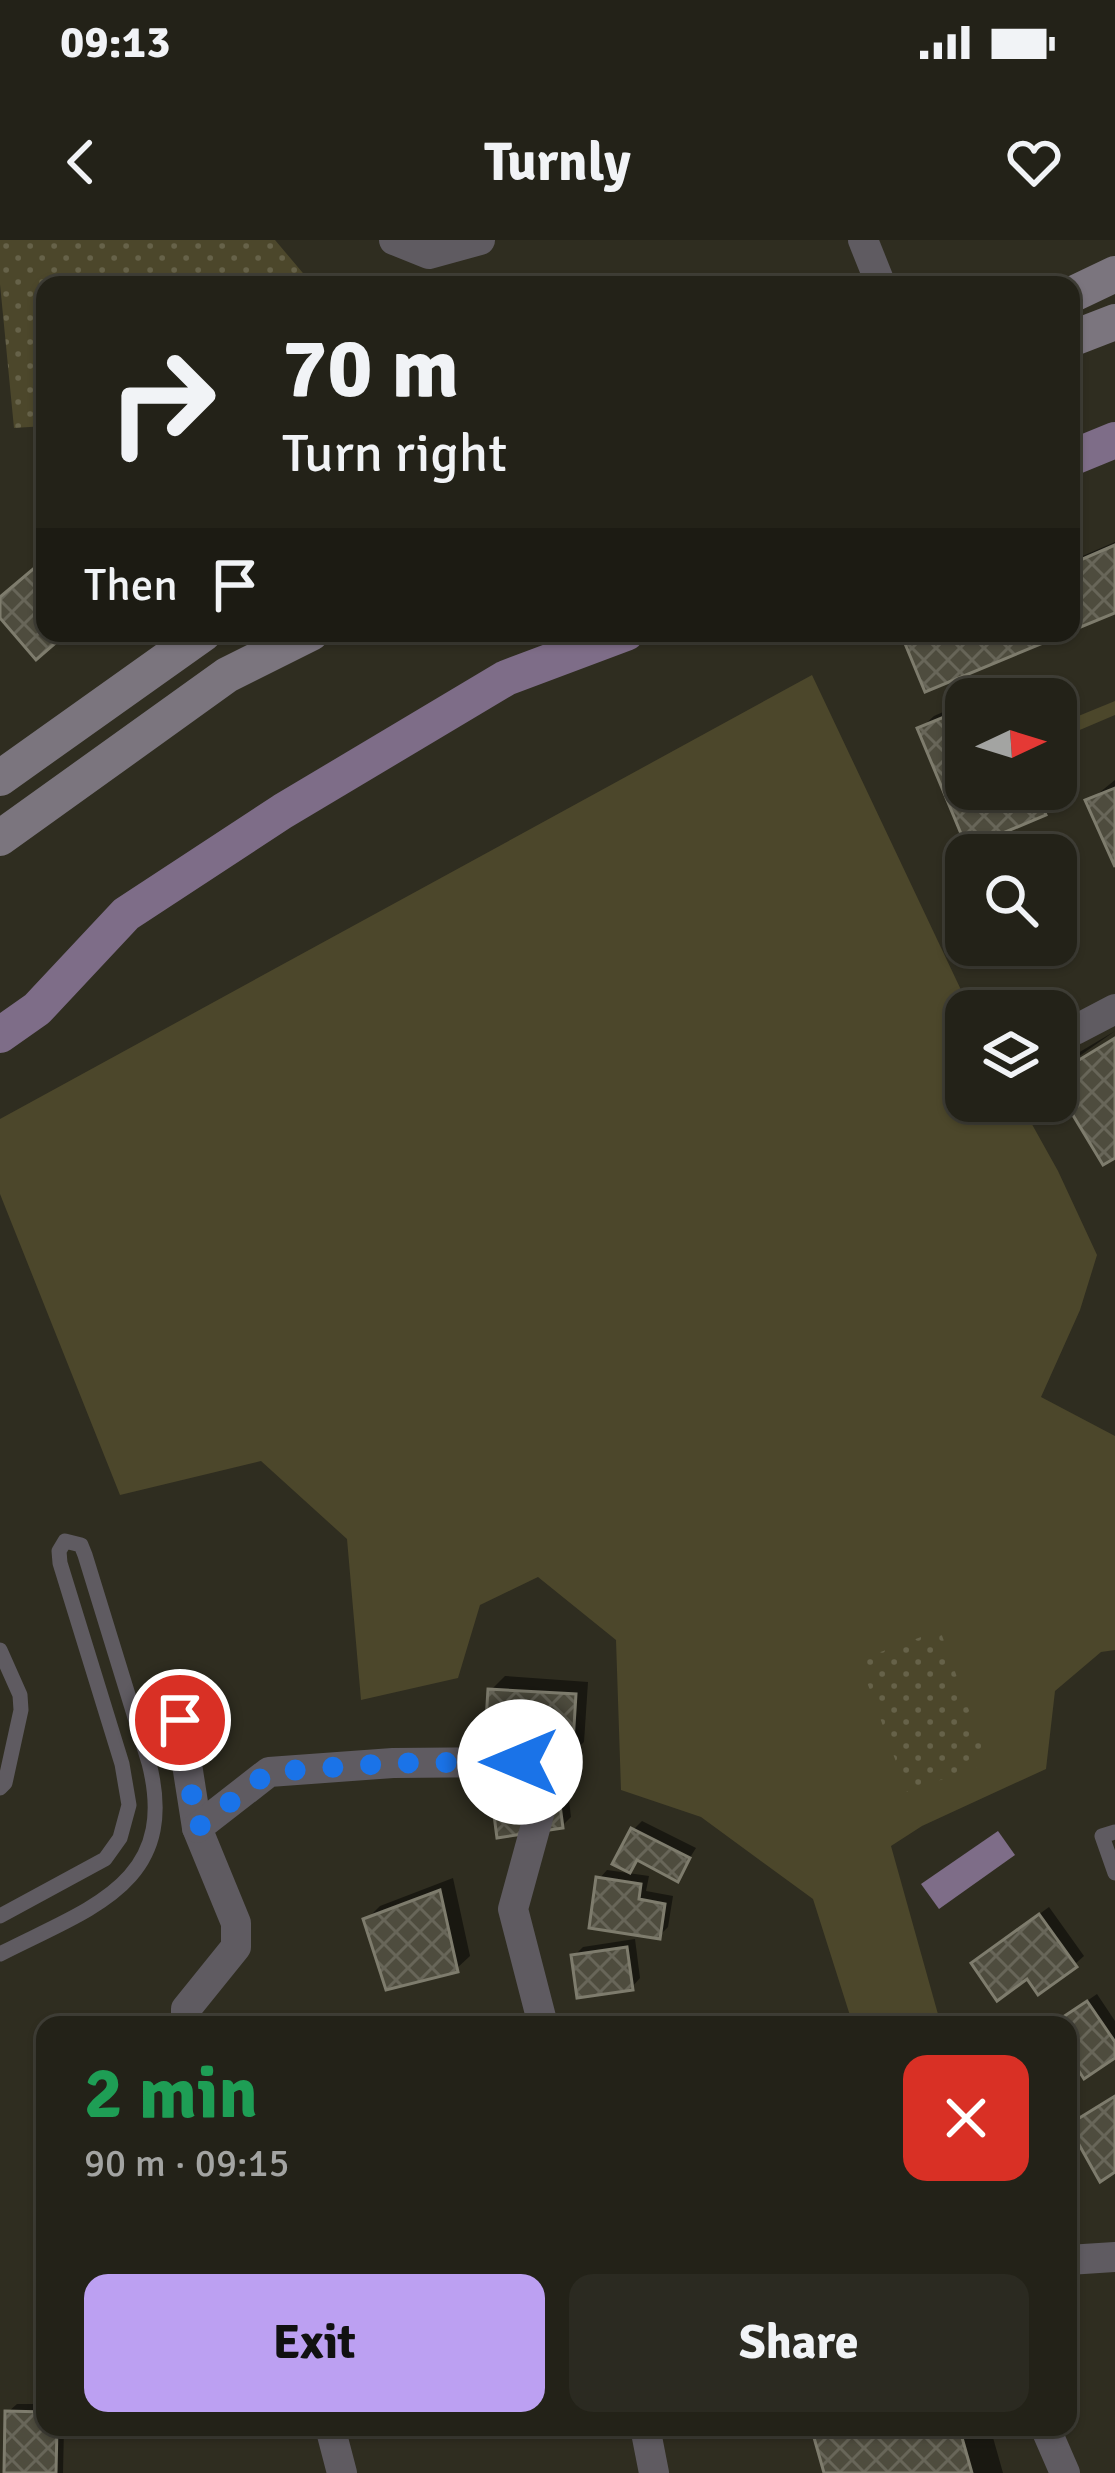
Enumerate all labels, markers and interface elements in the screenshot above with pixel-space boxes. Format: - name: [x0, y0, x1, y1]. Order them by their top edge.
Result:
- text: 09:13: [60, 15, 170, 70]
- icon: back: [48, 129, 114, 195]
- text: Turnly: [484, 129, 631, 196]
- icon: heart: [1001, 129, 1067, 195]
- text: 70 m: [282, 317, 459, 421]
- icon: right: [84, 324, 240, 480]
- text: Turn right: [282, 420, 507, 487]
- icon: arrive: [202, 552, 268, 618]
- text: Then: [84, 558, 178, 613]
- north arrow: [945, 678, 1077, 810]
- map controls: [945, 678, 1077, 1122]
- button: search: [945, 834, 1077, 966]
- button: layers: [945, 990, 1077, 1122]
- pin: [129, 1669, 231, 1771]
- icon: arrive: [147, 1687, 213, 1753]
- position arrow: [457, 1699, 583, 1825]
- text: 2 min: [84, 2049, 258, 2138]
- button: close: [903, 2055, 1029, 2181]
- text: 90 m · 09:15: [84, 2139, 290, 2187]
- button: Exit: [84, 2274, 545, 2412]
- button: Share: [569, 2274, 1029, 2412]

